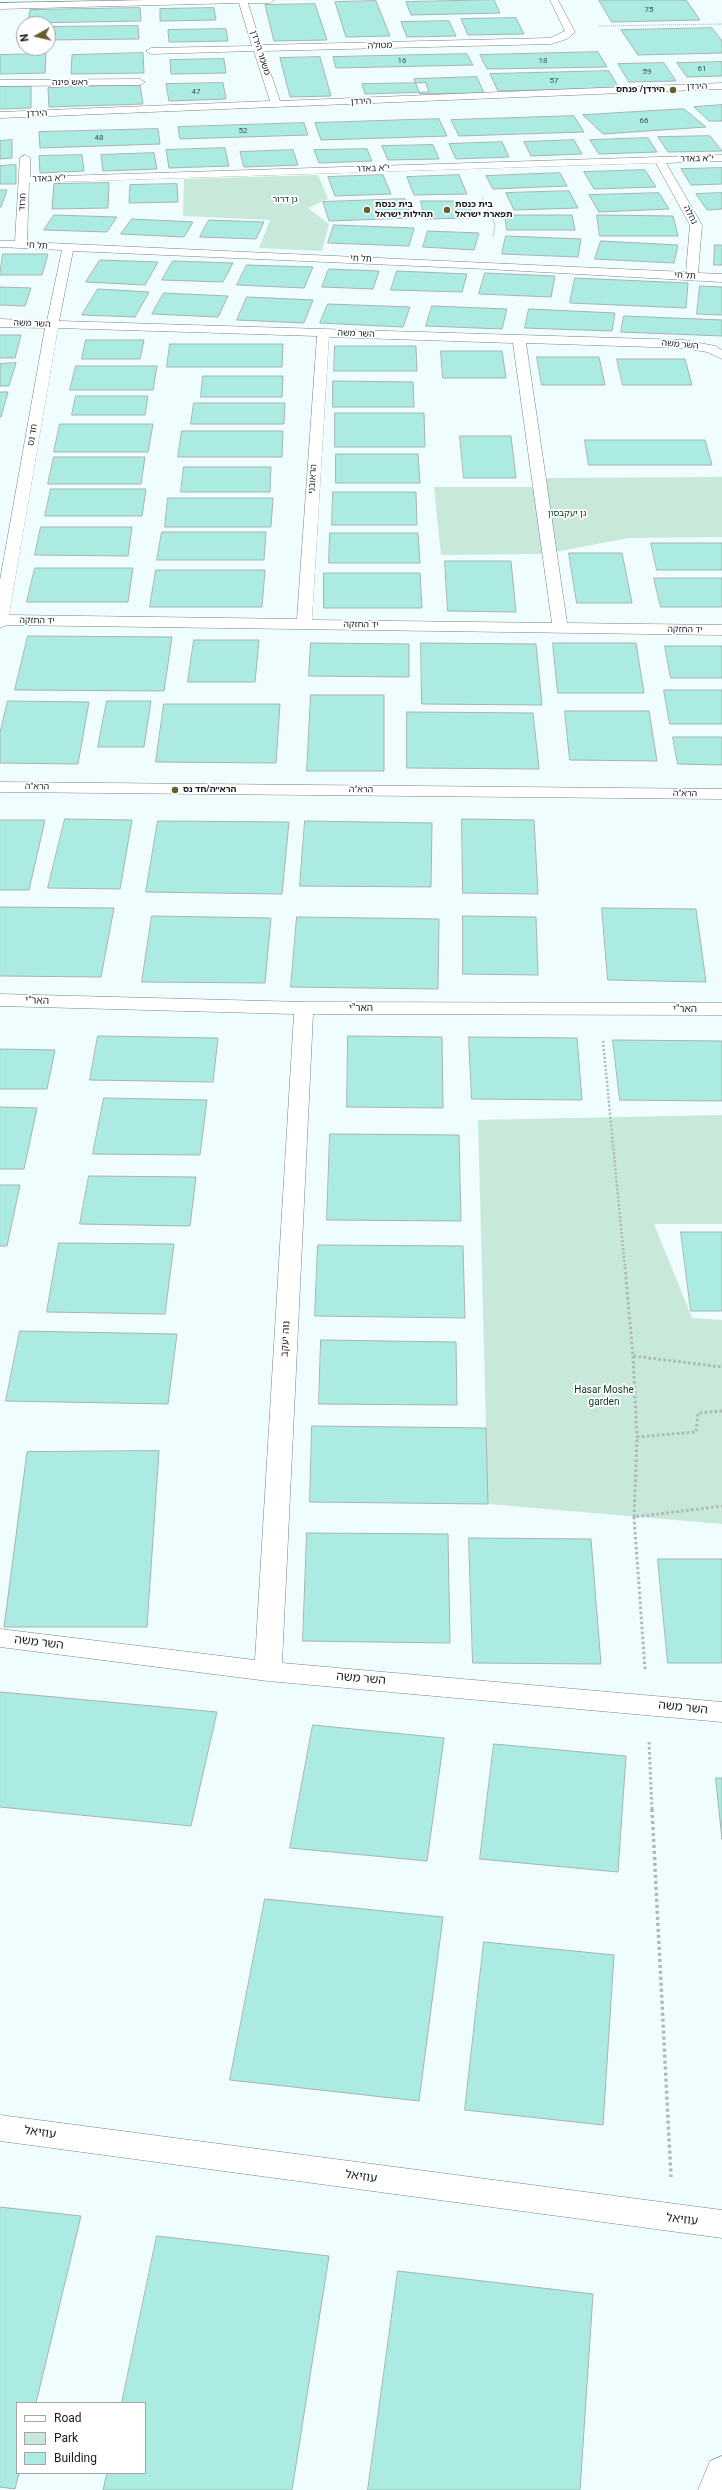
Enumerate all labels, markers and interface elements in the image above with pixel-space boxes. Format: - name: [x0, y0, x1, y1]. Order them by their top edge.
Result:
- house number: 75: [645, 5, 653, 15]
- north arrow: [16, 16, 56, 56]
- street label: משמר הירדן: [248, 29, 272, 77]
- text: N: [18, 33, 32, 42]
- street label: מטולה: [367, 40, 393, 52]
- house number: 16: [398, 56, 406, 66]
- house number: 18: [539, 56, 547, 66]
- house number: 61: [698, 64, 706, 74]
- house number: 59: [643, 67, 651, 77]
- house number: 57: [550, 76, 558, 86]
- street label: ראש פינה: [52, 78, 88, 88]
- street label: הירדן: [686, 81, 708, 93]
- place label: הירדן/ פנחס: [616, 85, 665, 95]
- marker: הירדן/ פנחס: [668, 85, 678, 95]
- house number: 47: [192, 87, 200, 97]
- street label: הירדן: [350, 96, 372, 108]
- street label: הירדן: [26, 108, 48, 120]
- house number: 66: [640, 116, 648, 126]
- house number: 52: [239, 126, 247, 136]
- house number: 48: [95, 133, 103, 143]
- street label: י"א באדר: [680, 153, 714, 165]
- street label: י"א באדר: [356, 163, 390, 175]
- street label: י"א באדר: [32, 173, 66, 185]
- street label: חרוד: [17, 193, 29, 211]
- park label: גן דרור: [272, 195, 298, 205]
- place label: בית כנסת תהילות ישראל: [375, 200, 433, 221]
- place label: בית כנסת תפארת ישראל: [455, 200, 512, 221]
- street label: נחלה: [681, 204, 699, 226]
- marker: בית כנסת תהילות ישראל: [362, 205, 372, 215]
- marker: בית כנסת תפארת ישראל: [442, 205, 452, 215]
- street label: תל חי: [26, 240, 48, 252]
- street label: תל חי: [350, 253, 372, 265]
- street label: תל חי: [674, 270, 696, 282]
- street label: השר משה: [13, 318, 51, 330]
- street label: השר משה: [337, 328, 375, 340]
- street label: השר משה: [661, 338, 699, 352]
- street label: חד נס: [26, 423, 40, 447]
- street label: הראובני: [307, 464, 319, 494]
- park label: גן יעקבסון: [548, 509, 586, 519]
- street label: יד החזקה: [19, 615, 55, 627]
- street label: יד החזקה: [343, 619, 379, 631]
- street label: יד החזקה: [667, 624, 703, 636]
- street label: הרא"ה: [25, 781, 49, 793]
- street label: הרא"ה: [349, 784, 373, 796]
- marker: הרא״ה/חד נס: [170, 785, 180, 795]
- place label: הרא״ה/חד נס: [183, 785, 236, 795]
- street label: הרא"ה: [673, 788, 697, 800]
- street label: האר"י: [25, 995, 49, 1007]
- street label: האר"י: [349, 1002, 373, 1014]
- street label: האר"י: [673, 1003, 697, 1015]
- street label: נוה יעקב: [279, 1321, 293, 1357]
- park label: Hasar Moshe garden: [574, 1384, 634, 1408]
- street label: השר משה: [13, 1633, 65, 1653]
- street label: השר משה: [336, 1670, 386, 1688]
- street label: השר משה: [658, 1698, 708, 1718]
- street label: עוזיאל: [23, 2124, 57, 2142]
- street label: עוזיאל: [344, 2168, 378, 2186]
- street label: עוזיאל: [665, 2211, 699, 2229]
- legend: [16, 2402, 146, 2474]
- text: Road: [54, 2411, 82, 2425]
- text: Park: [54, 2431, 78, 2445]
- text: Building: [54, 2451, 97, 2465]

